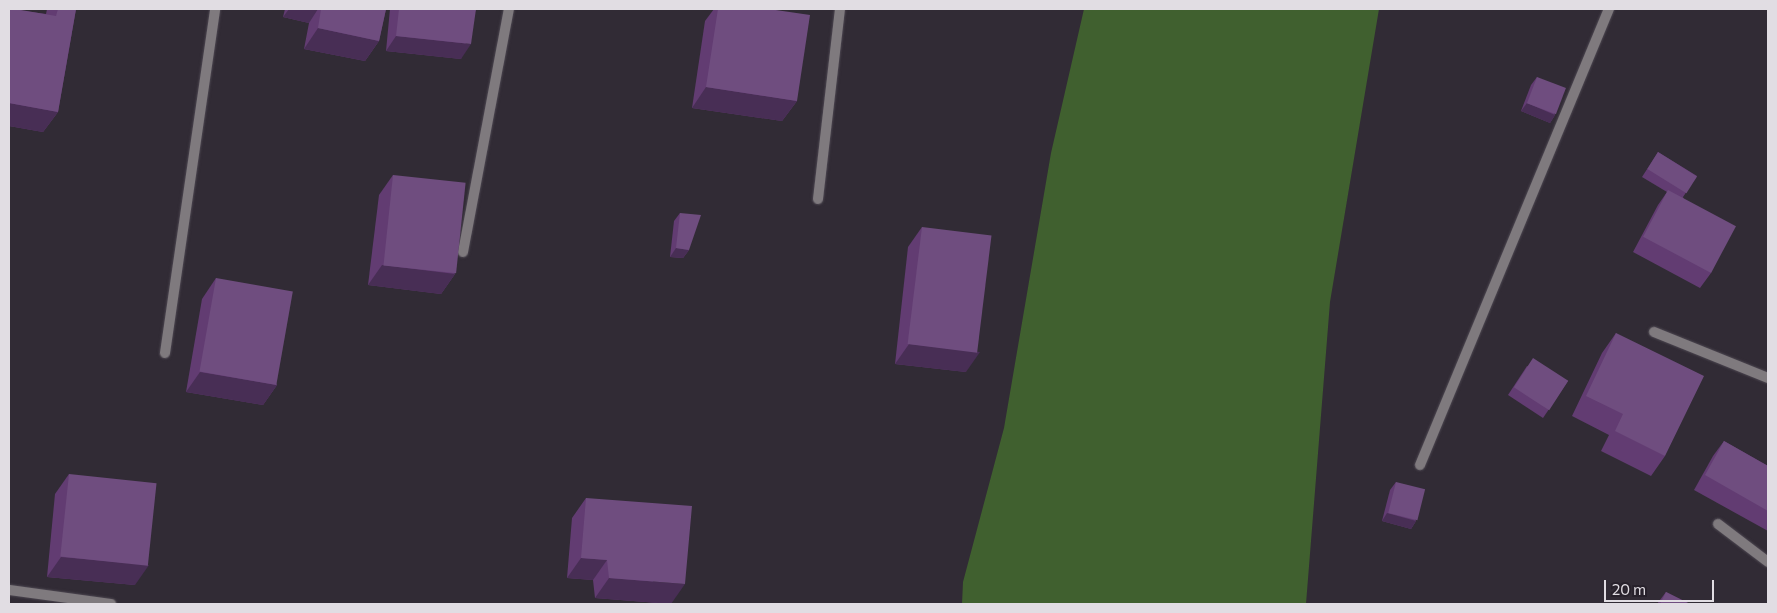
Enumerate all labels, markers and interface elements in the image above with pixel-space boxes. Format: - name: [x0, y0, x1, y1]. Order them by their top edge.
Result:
- scale bar: [1607, 570, 1717, 602]
- text: 20 m: [1612, 580, 1646, 598]

